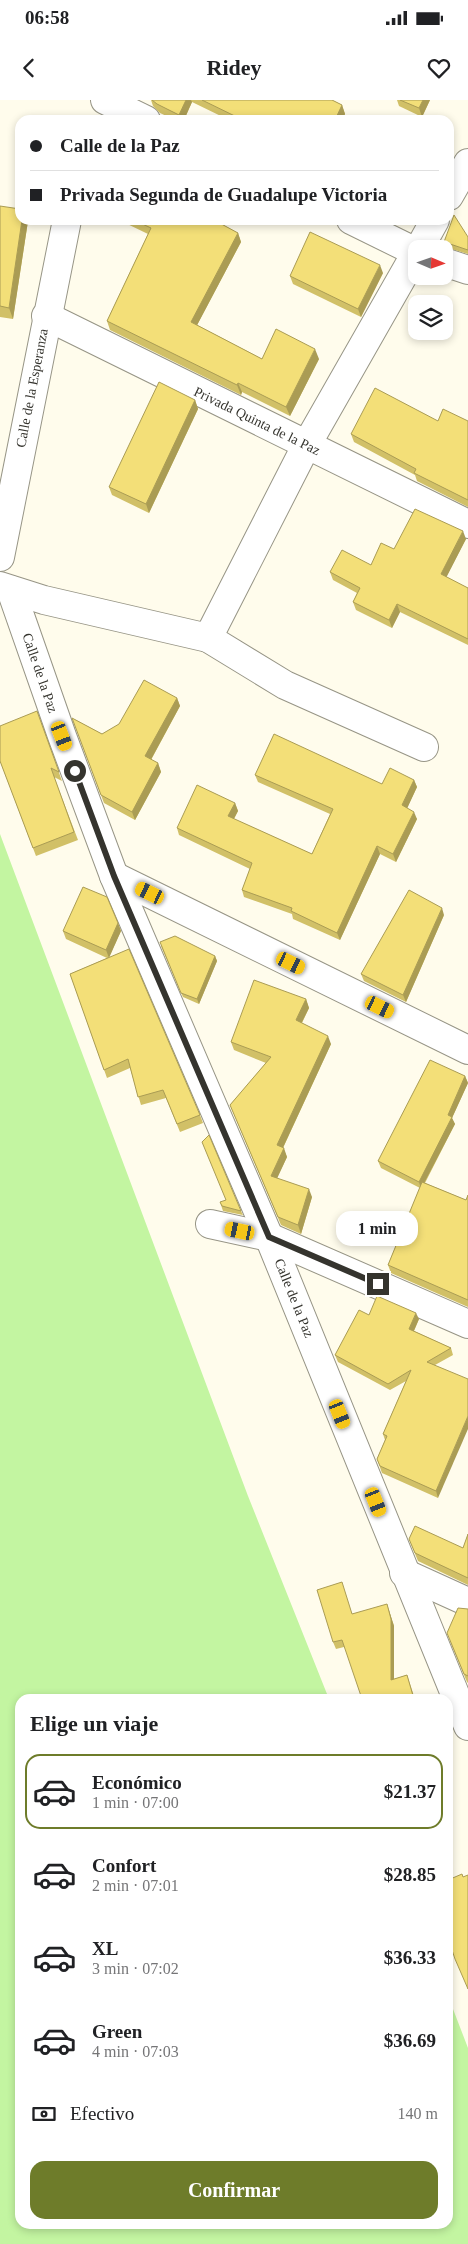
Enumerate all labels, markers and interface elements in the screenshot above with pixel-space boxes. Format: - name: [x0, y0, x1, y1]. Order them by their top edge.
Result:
- text: 06:58: [25, 7, 69, 28]
- icon: back: [15, 54, 43, 82]
- icon: heart: [425, 54, 453, 82]
- text: Ridey: [207, 55, 262, 80]
- text: Calle de la Paz: [60, 135, 180, 156]
- text: Privada Segunda de Guadalupe Victoria: [60, 184, 387, 205]
- north arrow: [408, 240, 452, 285]
- map controls: [408, 240, 453, 340]
- button: layers: [408, 295, 453, 340]
- street label: Calle de la Esperanza: [13, 326, 51, 449]
- street label: Privada Quinta de la Paz: [192, 384, 322, 458]
- street label: Calle de la Paz: [19, 631, 61, 715]
- car: [49, 719, 74, 753]
- route start: [64, 760, 86, 782]
- car: [133, 880, 166, 906]
- car: [274, 950, 307, 976]
- car: [363, 994, 396, 1020]
- callout: 1 min: [337, 1212, 419, 1246]
- text: 1 min: [358, 1220, 396, 1237]
- car: [223, 1221, 256, 1241]
- street label: Calle de la Paz: [271, 1256, 317, 1340]
- route end: [367, 1273, 389, 1295]
- car: [327, 1397, 352, 1431]
- car: [363, 1485, 388, 1519]
- text: Elige un viaje: [30, 1711, 158, 1736]
- icon: car: [32, 1769, 77, 1814]
- text: Económico: [92, 1772, 182, 1793]
- text: $21.37: [384, 1781, 436, 1802]
- text: 1 min · 07:00: [92, 1794, 179, 1811]
- icon: car: [32, 1852, 77, 1897]
- text: Confort: [92, 1855, 156, 1876]
- text: $28.85: [384, 1864, 436, 1885]
- text: 2 min · 07:01: [92, 1877, 179, 1894]
- icon: car: [32, 1935, 77, 1980]
- text: XL: [92, 1938, 118, 1959]
- text: $36.33: [384, 1947, 436, 1968]
- text: 3 min · 07:02: [92, 1960, 179, 1977]
- icon: car: [32, 2018, 77, 2063]
- text: Green: [92, 2021, 142, 2042]
- text: $36.69: [384, 2030, 436, 2051]
- text: 4 min · 07:03: [92, 2043, 179, 2060]
- icon: cash: [30, 2100, 58, 2128]
- text: Efectivo: [70, 2103, 134, 2124]
- text: 140 m: [398, 2105, 438, 2122]
- button: Confirmar: [30, 2161, 438, 2219]

